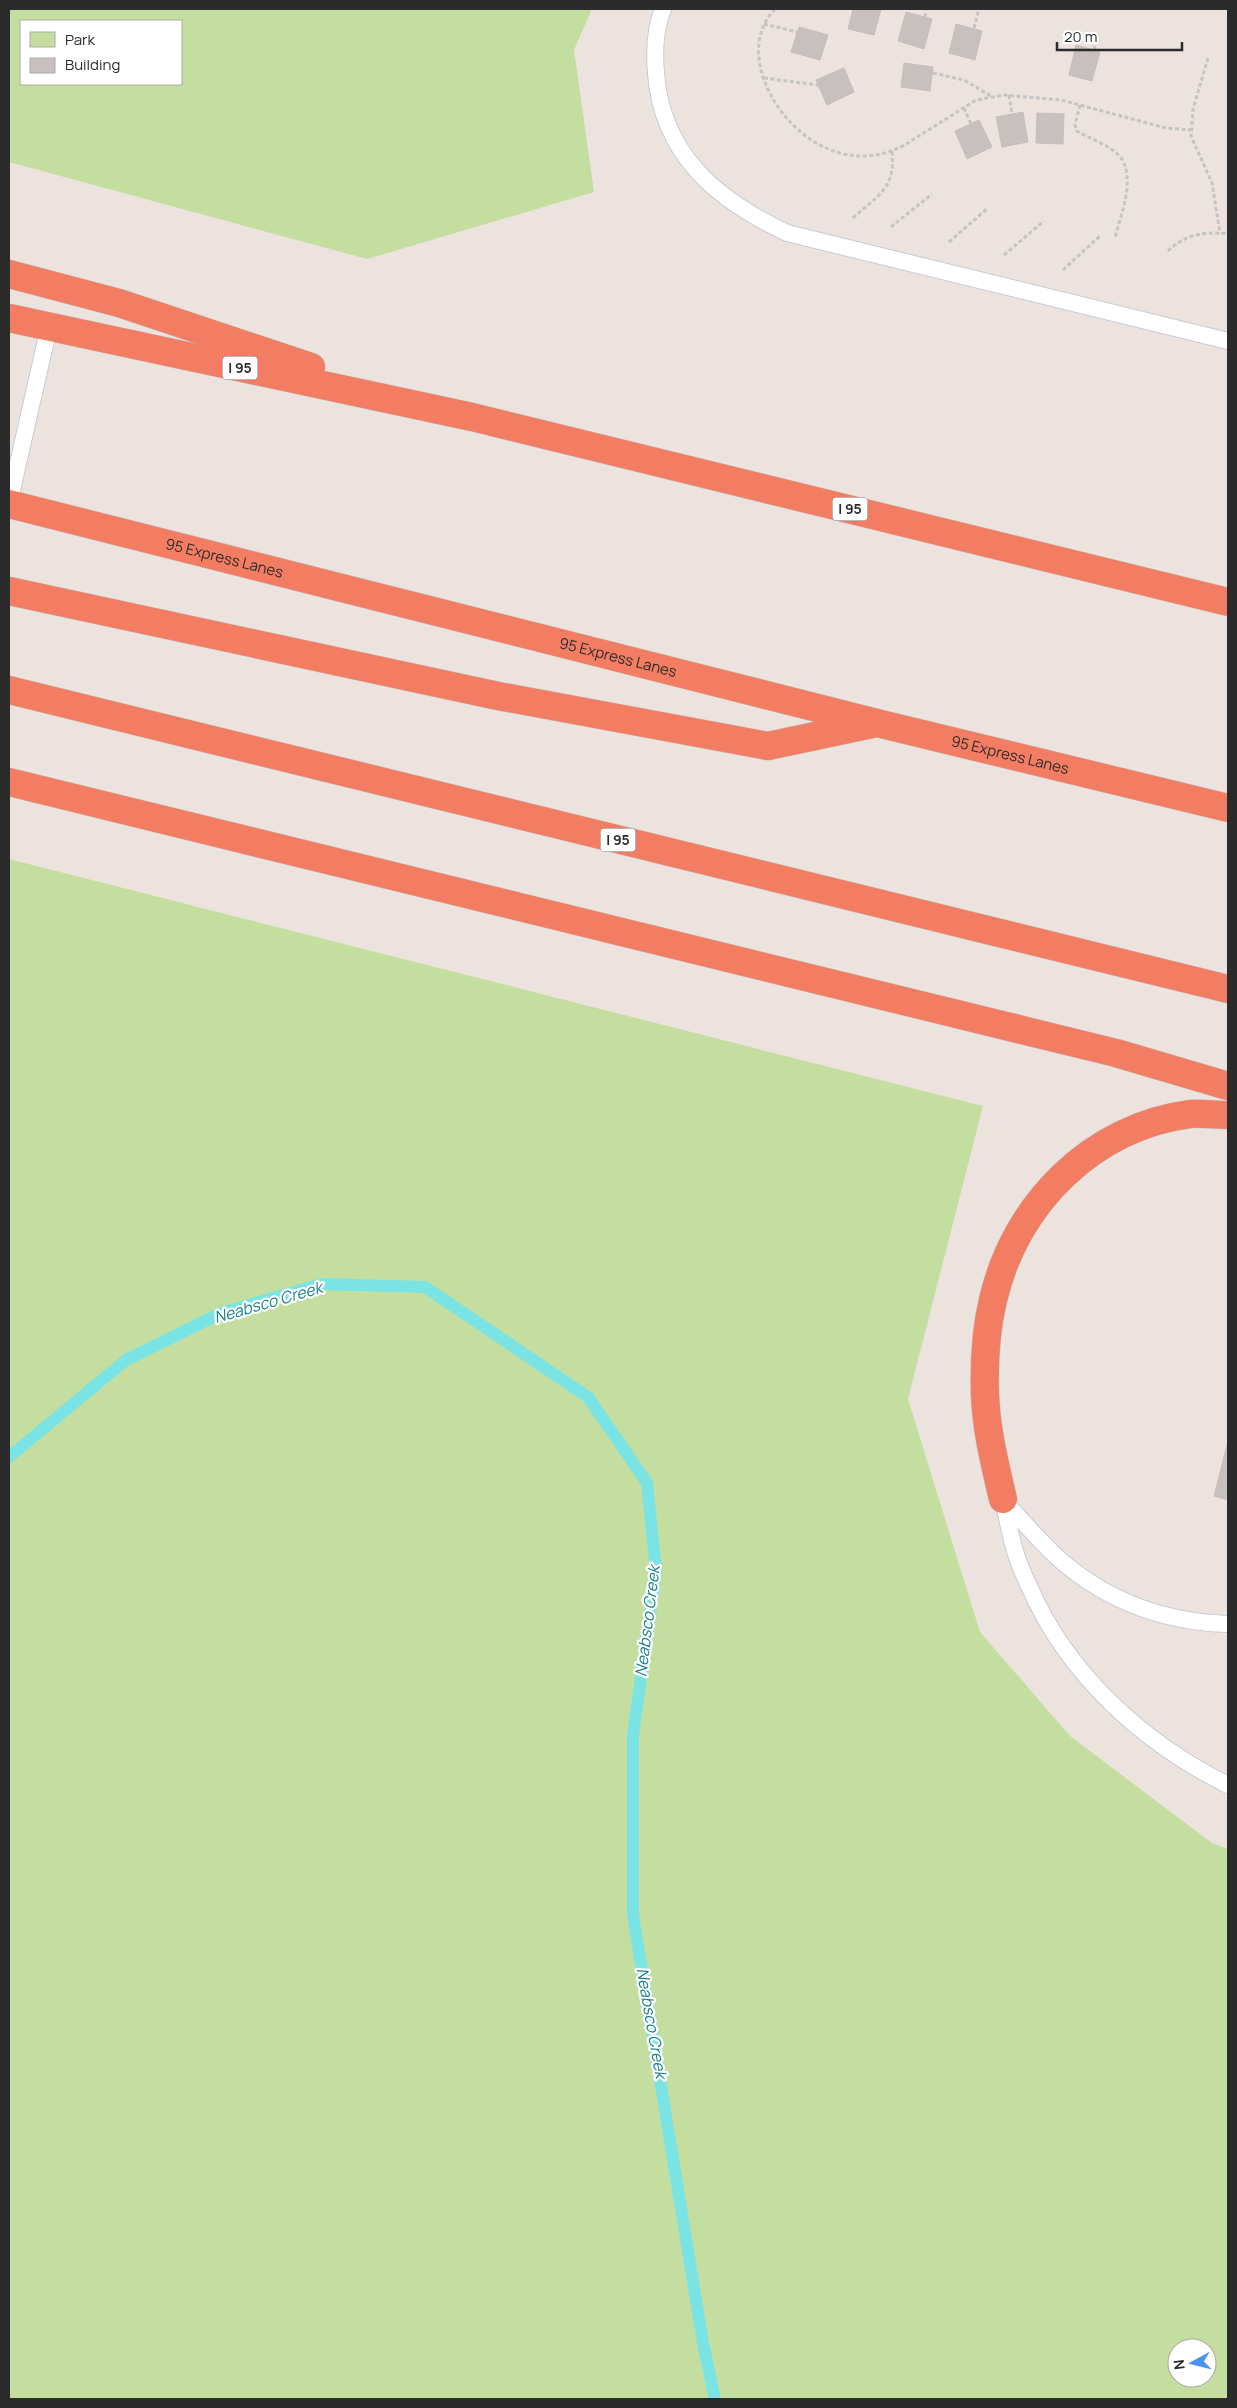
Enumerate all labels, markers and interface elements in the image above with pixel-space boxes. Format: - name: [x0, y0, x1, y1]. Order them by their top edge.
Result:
- legend: [20, 20, 182, 85]
- scale bar: [1057, 20, 1182, 52]
- text: 20 m: [1064, 26, 1097, 47]
- text: Park: [65, 29, 95, 50]
- text: Building: [65, 54, 120, 75]
- road number: I 95: [222, 356, 258, 379]
- road number: I 95: [832, 498, 868, 520]
- street label: 95 Express Lanes: [163, 533, 286, 583]
- street label: 95 Express Lanes: [557, 632, 679, 682]
- street label: 95 Express Lanes: [949, 730, 1071, 779]
- road number: I 95: [600, 828, 636, 852]
- water label: Neabsco Creek: [211, 1275, 327, 1328]
- water label: Neabsco Creek: [629, 1562, 665, 1678]
- water label: Neabsco Creek: [631, 1966, 673, 2082]
- north arrow: [1167, 2338, 1217, 2388]
- text: N: [1169, 2358, 1189, 2371]

